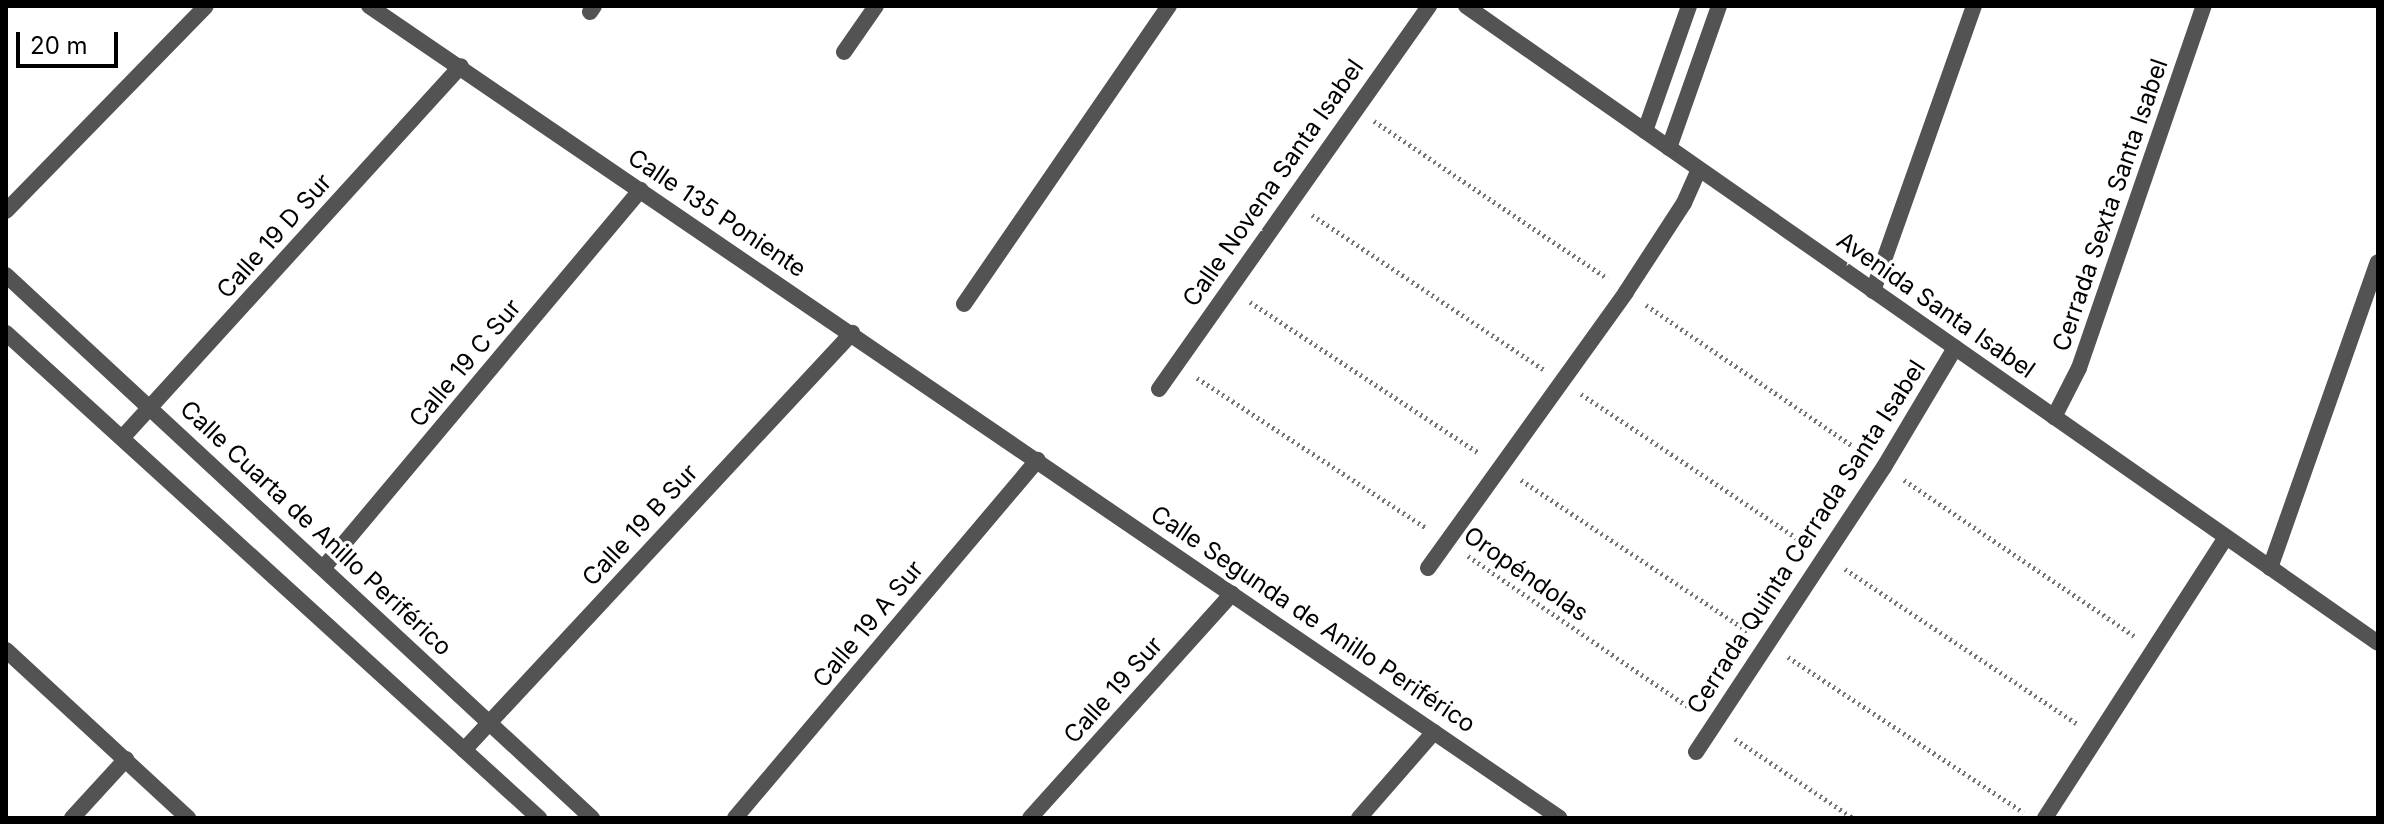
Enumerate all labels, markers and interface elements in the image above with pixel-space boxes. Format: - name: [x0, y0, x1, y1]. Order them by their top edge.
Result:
- scale bar: [20, 16, 122, 66]
- text: 20 m: [30, 31, 88, 60]
- street label: Calle Novena Santa Isabel: [1177, 54, 1369, 312]
- street label: Cerrada Sexta Santa Isabel: [2046, 55, 2174, 355]
- street label: Calle 135 Poniente: [622, 143, 812, 283]
- street label: Calle 19 D Sur: [211, 168, 337, 304]
- street label: Avenida Santa Isabel: [1831, 226, 2041, 384]
- street label: Calle 19 C Sur: [403, 293, 527, 433]
- street label: Cerrada Quinta Cerrada Santa Isabel: [1681, 355, 1931, 719]
- street label: Calle Cuarta de Anillo Periférico: [174, 394, 458, 662]
- street label: Calle 19 B Sur: [576, 458, 704, 592]
- street label: Calle Segunda de Anillo Periférico: [1145, 499, 1481, 739]
- street label: Oropéndolas: [1458, 521, 1594, 627]
- street label: Calle 19 A Sur: [807, 555, 929, 693]
- street label: Calle 19 Sur: [1058, 631, 1168, 749]

